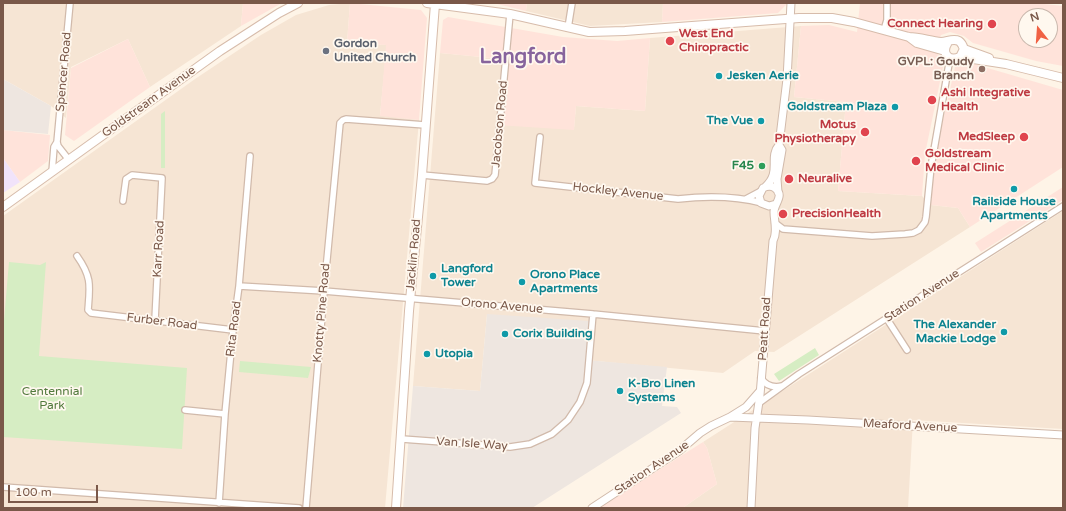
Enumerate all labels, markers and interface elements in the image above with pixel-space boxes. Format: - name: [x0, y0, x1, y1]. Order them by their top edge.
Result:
- north arrow: [1018, 8, 1058, 48]
- text: N: [1029, 9, 1041, 25]
- place label: Connect Hearing: [887, 17, 983, 31]
- marker: Connect Hearing: [986, 18, 998, 30]
- place label: West End Chiropractic: [679, 27, 749, 55]
- street label: Spencer Road: [53, 32, 75, 112]
- marker: West End Chiropractic: [664, 35, 676, 47]
- place label: Gordon United Church: [334, 37, 416, 65]
- marker: Gordon United Church: [321, 46, 331, 56]
- district label: Langford: [480, 46, 566, 70]
- place label: GVPL: Goudy Branch: [898, 55, 974, 83]
- street label: Goldstream Avenue: [99, 63, 199, 141]
- marker: GVPL: Goudy Branch: [977, 64, 987, 74]
- place label: Jesken Aerie: [727, 69, 799, 83]
- marker: Jesken Aerie: [714, 71, 724, 81]
- street label: Jacobson Road: [489, 80, 511, 168]
- place label: Ashi Integrative Health: [941, 86, 1030, 114]
- marker: Ashi Integrative Health: [926, 94, 938, 106]
- place label: Goldstream Plaza: [787, 100, 887, 114]
- marker: Goldstream Plaza: [890, 102, 900, 112]
- place label: The Vue: [707, 114, 753, 128]
- marker: The Vue: [756, 116, 766, 126]
- place label: Motus Physiotherapy: [774, 118, 856, 146]
- marker: Motus Physiotherapy: [859, 126, 871, 138]
- place label: MedSleep: [958, 130, 1015, 144]
- marker: MedSleep: [1018, 131, 1030, 143]
- place label: Goldstream Medical Clinic: [925, 147, 1004, 175]
- marker: Goldstream Medical Clinic: [910, 155, 922, 167]
- place label: F45: [732, 159, 754, 173]
- marker: F45: [757, 161, 767, 171]
- place label: Neuralive: [798, 172, 852, 186]
- marker: Neuralive: [783, 173, 795, 185]
- street label: Hockley Avenue: [572, 180, 664, 204]
- marker: Railside House Apartments: [1009, 184, 1019, 194]
- place label: Railside House Apartments: [972, 195, 1056, 223]
- place label: PrecisionHealth: [792, 207, 881, 221]
- marker: PrecisionHealth: [777, 208, 789, 220]
- street label: Jacklin Road: [404, 219, 424, 291]
- street label: Karr Road: [150, 220, 168, 278]
- place label: Langford Tower: [441, 262, 493, 290]
- street label: Knotty Pine Road: [310, 263, 334, 363]
- street label: Station Avenue: [882, 266, 962, 326]
- place label: Orono Place Apartments: [530, 268, 600, 296]
- marker: Langford Tower: [428, 271, 438, 281]
- marker: Orono Place Apartments: [517, 277, 527, 287]
- street label: Orono Avenue: [461, 295, 543, 317]
- street label: Peatt Road: [756, 297, 774, 361]
- street label: Rita Road: [223, 300, 245, 358]
- street label: Furber Road: [126, 311, 198, 333]
- place label: The Alexander Mackie Lodge: [913, 318, 996, 346]
- place label: Corix Building: [513, 327, 593, 341]
- marker: The Alexander Mackie Lodge: [999, 327, 1009, 337]
- marker: Corix Building: [500, 329, 510, 339]
- place label: Utopia: [435, 347, 473, 361]
- marker: Utopia: [422, 349, 432, 359]
- place label: K-Bro Linen Systems: [628, 377, 695, 405]
- park label: Centennial Park: [22, 385, 82, 413]
- marker: K-Bro Linen Systems: [615, 386, 625, 396]
- street label: Meaford Avenue: [862, 416, 958, 436]
- street label: Van Isle Way: [436, 434, 508, 454]
- street label: Station Avenue: [612, 438, 692, 498]
- scale bar: [10, 477, 100, 503]
- text: 100 m: [15, 485, 52, 499]

